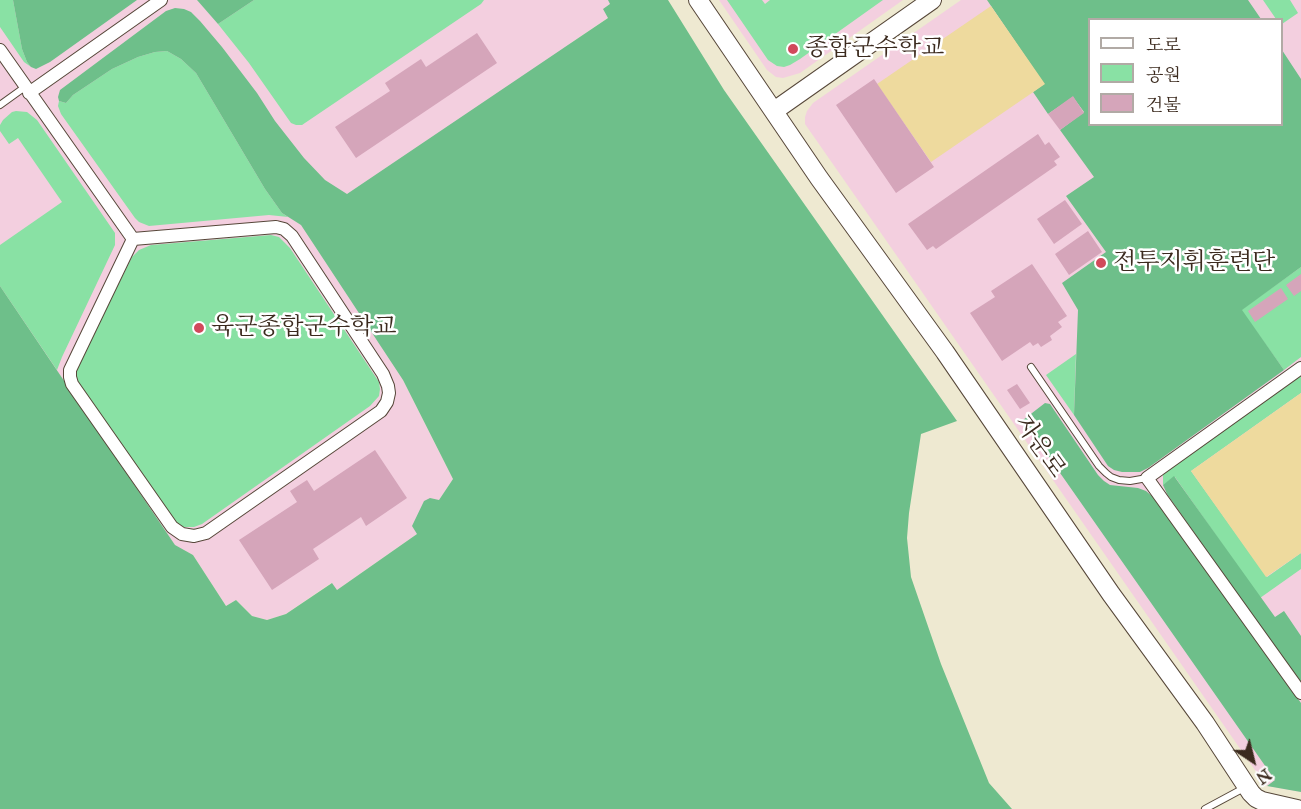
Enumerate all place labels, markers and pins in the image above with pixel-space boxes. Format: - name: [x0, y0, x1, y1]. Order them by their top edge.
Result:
- place label: 종합군수학교: [805, 35, 944, 63]
- marker: 종합군수학교: [786, 42, 800, 56]
- place label: 전투지휘훈련단: [1113, 249, 1275, 277]
- marker: 전투지휘훈련단: [1094, 256, 1108, 270]
- place label: 육군종합군수학교: [211, 314, 396, 342]
- marker: 육군종합군수학교: [192, 321, 206, 335]

